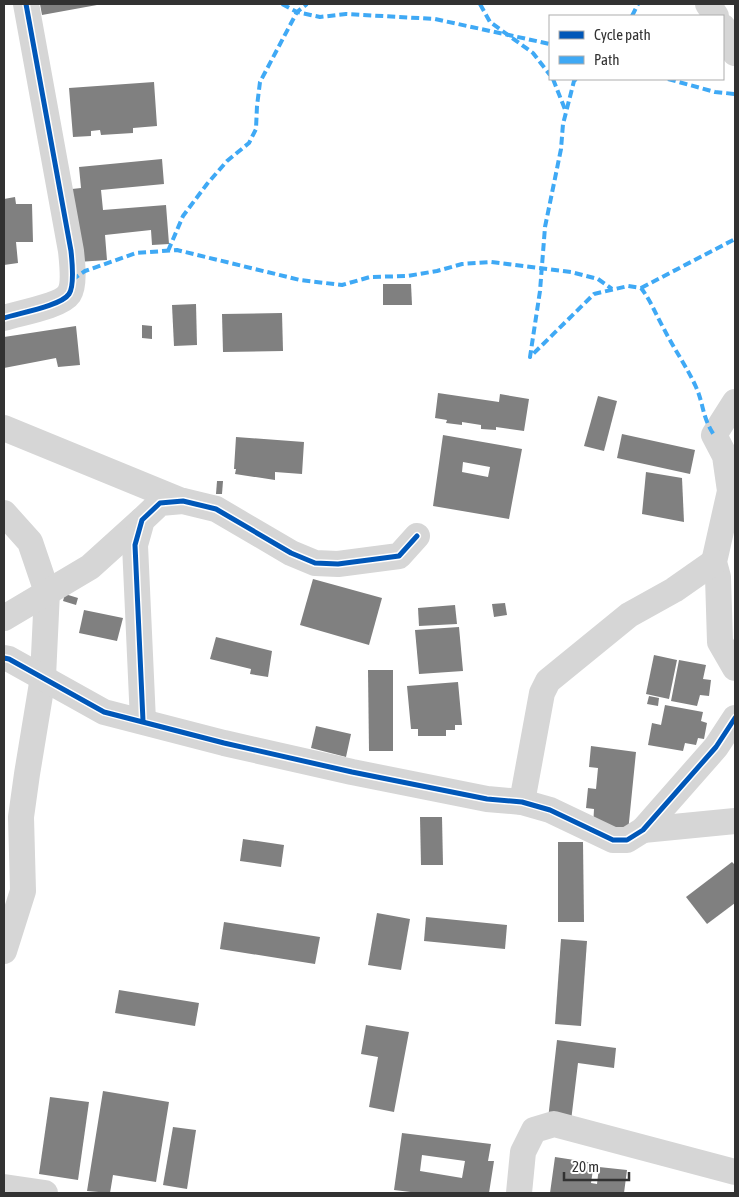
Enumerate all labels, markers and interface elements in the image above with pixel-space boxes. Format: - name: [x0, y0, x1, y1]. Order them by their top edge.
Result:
- legend: [549, 15, 724, 80]
- text: Cycle path: [594, 26, 651, 43]
- text: Path: [594, 51, 620, 68]
- scale bar: [564, 1150, 629, 1182]
- text: 20 m: [572, 1158, 599, 1175]

